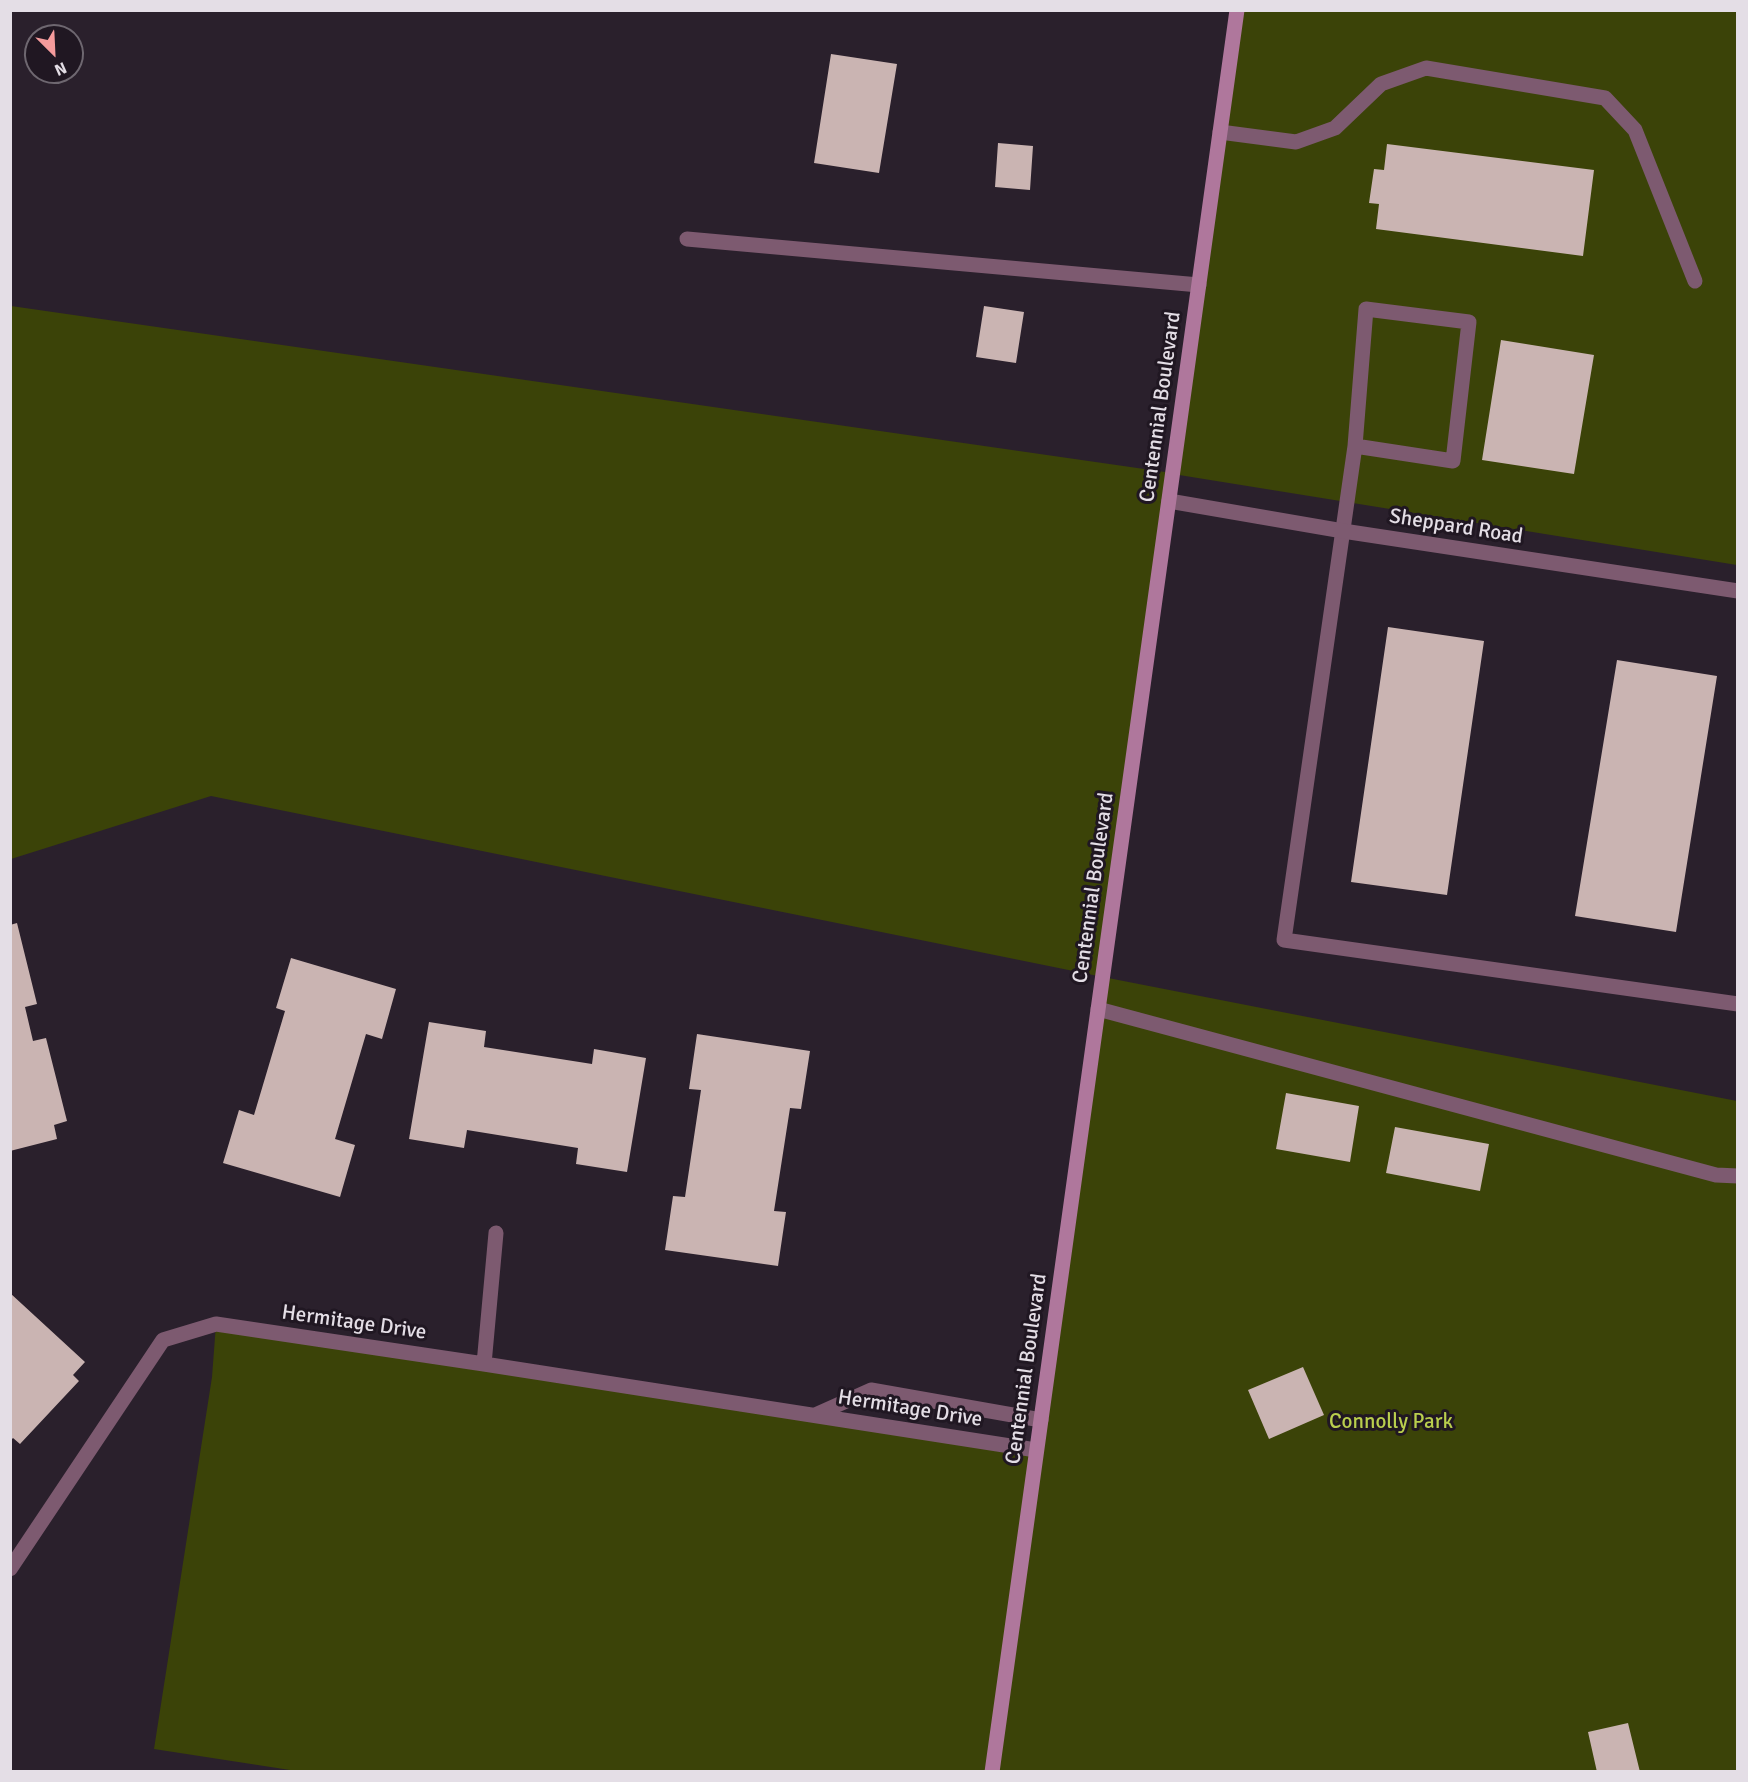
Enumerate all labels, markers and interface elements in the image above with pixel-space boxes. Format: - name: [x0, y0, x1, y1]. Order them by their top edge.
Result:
- north arrow: [24, 24, 84, 84]
- text: N: [51, 57, 70, 80]
- street label: Centennial Boulevard: [1135, 310, 1187, 504]
- street label: Sheppard Road: [1387, 504, 1525, 550]
- street label: Centennial Boulevard: [1068, 791, 1120, 985]
- street label: Centennial Boulevard: [1001, 1272, 1053, 1466]
- street label: Hermitage Drive: [280, 1300, 428, 1346]
- street label: Hermitage Drive: [836, 1385, 984, 1433]
- park label: Connolly Park: [1329, 1409, 1453, 1435]

